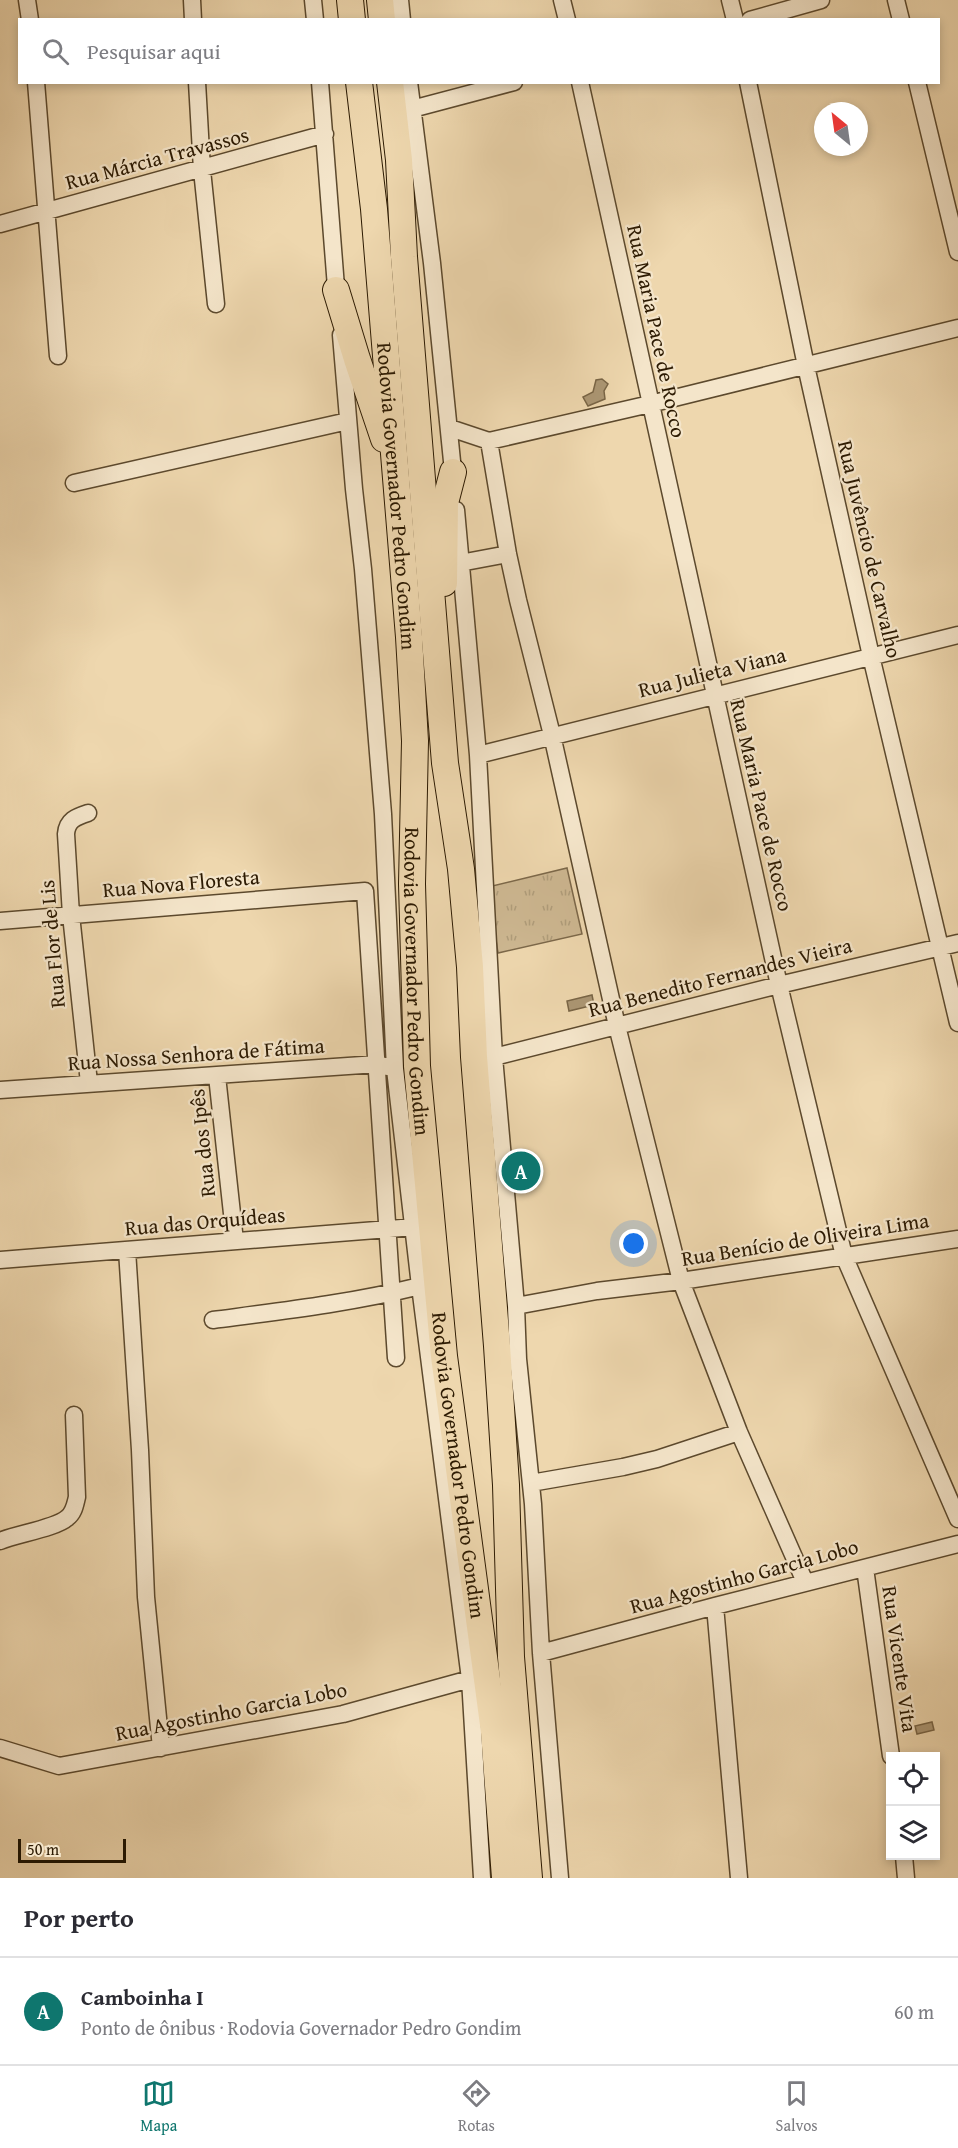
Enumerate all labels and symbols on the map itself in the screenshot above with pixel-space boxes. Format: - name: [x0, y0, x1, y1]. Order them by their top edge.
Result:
- north arrow: [814, 102, 868, 156]
- street label: Rua Márcia Travassos: [62, 119, 252, 197]
- street label: Rua Maria Pace de Rocco: [619, 222, 695, 440]
- street label: Rodovia Governador Pedro Gondim: [369, 341, 425, 651]
- street label: Rua Juvêncio de Carvalho: [830, 437, 910, 661]
- street label: Rua Julieta Viana: [635, 639, 789, 705]
- street label: Rua Maria Pace de Rocco: [722, 696, 802, 914]
- street label: Rodovia Governador Pedro Gondim: [396, 827, 439, 1137]
- street label: Rua Nova Floresta: [101, 861, 261, 905]
- street label: Rua Flor de Lis: [31, 879, 73, 1009]
- street label: Rua Benedito Fernandes Vieira: [585, 929, 855, 1025]
- street label: Rua Nossa Senhora de Fátima: [67, 1030, 325, 1078]
- street label: Rua dos Ipês: [181, 1087, 223, 1199]
- pin: A: [502, 1148, 540, 1194]
- street label: Rua das Orquídeas: [124, 1199, 286, 1243]
- street label: Rua Benício de Oliveira Lima: [679, 1204, 931, 1274]
- your location: [619, 1229, 648, 1258]
- street label: Rodovia Governador Pedro Gondim: [424, 1311, 494, 1620]
- street label: Rua Agostinho Garcia Lobo: [626, 1531, 862, 1621]
- street label: Rua Vicente Vita: [874, 1584, 926, 1734]
- street label: Rua Agostinho Garcia Lobo: [113, 1673, 349, 1749]
- scale bar: [18, 1836, 126, 1864]

